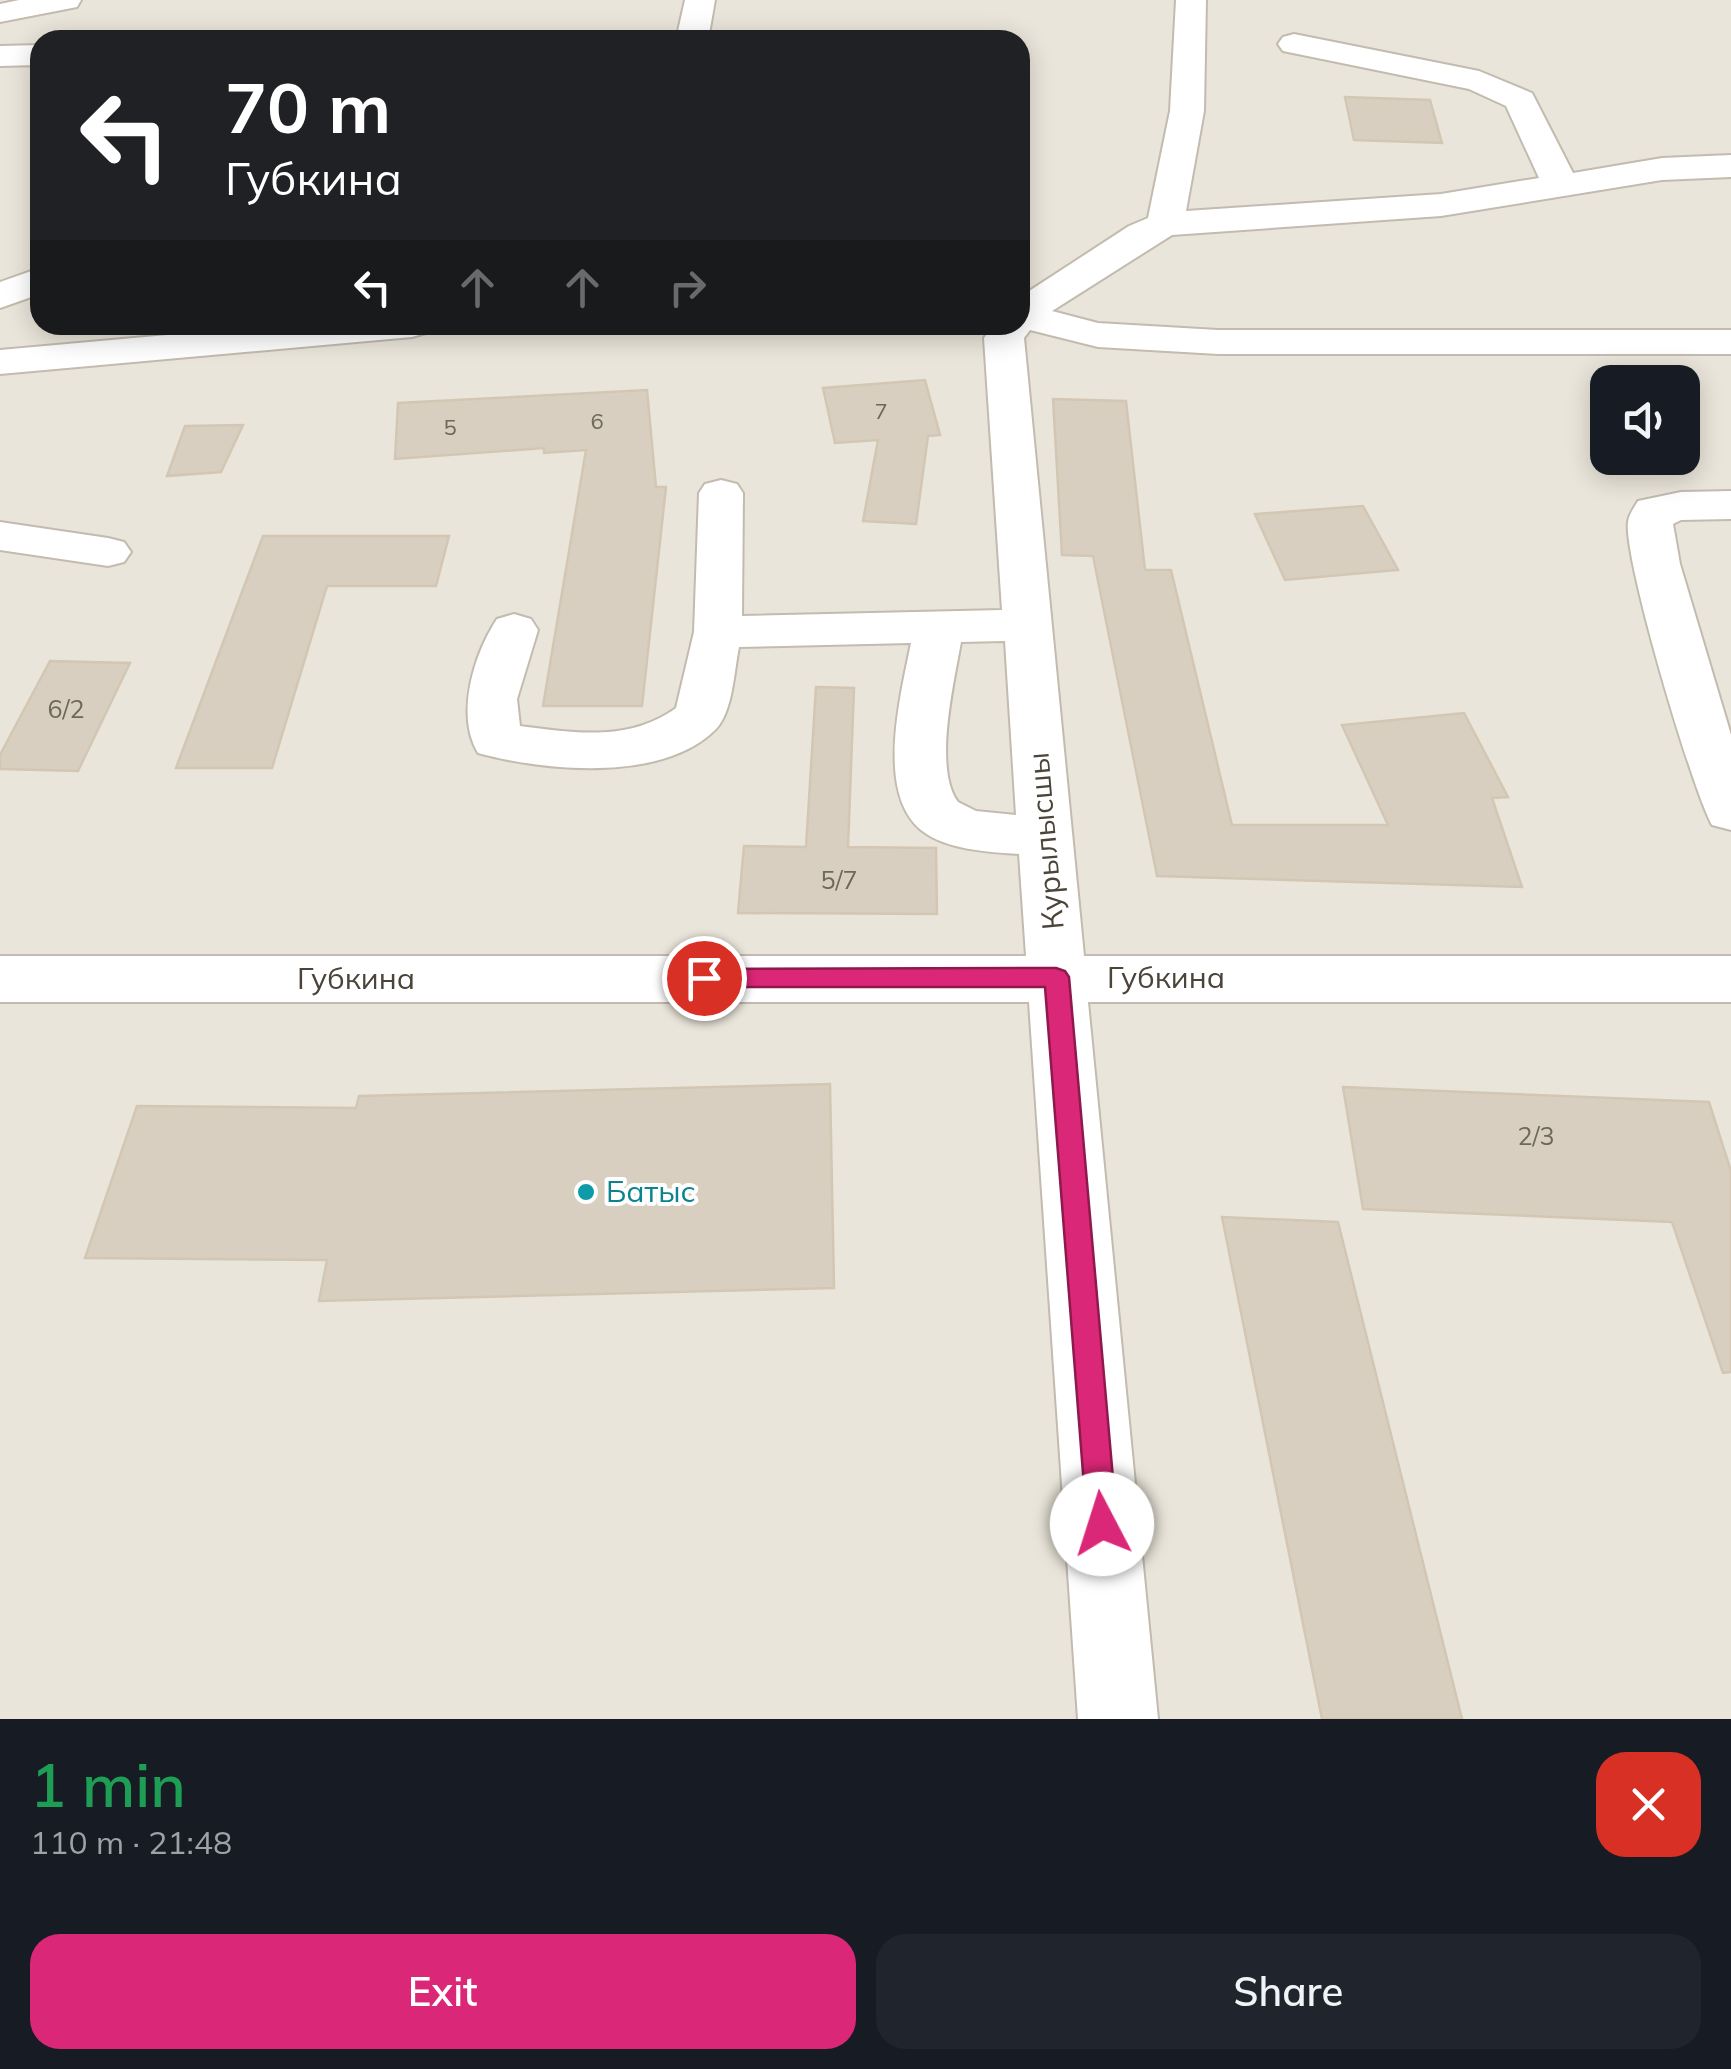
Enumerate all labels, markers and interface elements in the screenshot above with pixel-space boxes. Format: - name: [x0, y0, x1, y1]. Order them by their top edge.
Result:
- text: 70 m: [225, 63, 391, 151]
- icon: left: [60, 70, 190, 200]
- text: Губкина: [225, 150, 402, 206]
- icon: left: [345, 260, 400, 315]
- icon: ahead: [450, 260, 505, 315]
- icon: ahead: [555, 260, 610, 315]
- icon: right: [660, 260, 715, 315]
- map controls: [1590, 365, 1700, 475]
- button: sound: [1590, 365, 1700, 475]
- house number: 7: [874, 397, 888, 425]
- house number: 6: [590, 407, 604, 435]
- house number: 5: [443, 413, 457, 441]
- house number: 6/2: [47, 693, 85, 724]
- street label: Курылысшы: [1018, 751, 1072, 931]
- house number: 5/7: [820, 864, 858, 895]
- pin: [662, 936, 747, 1021]
- icon: arrive: [677, 951, 732, 1006]
- street label: Губкина: [1107, 958, 1225, 996]
- street label: Губкина: [297, 959, 415, 997]
- house number: 2/3: [1517, 1120, 1555, 1151]
- place label: Батыс: [606, 1172, 696, 1210]
- marker: Батыс: [575, 1181, 597, 1203]
- position arrow: [1050, 1472, 1154, 1576]
- text: 1 min: [30, 1747, 186, 1822]
- button: close: [1596, 1752, 1701, 1857]
- text: 110 m · 21:48: [30, 1822, 232, 1862]
- button: Exit: [30, 1934, 856, 2049]
- button: Share: [876, 1934, 1701, 2049]

